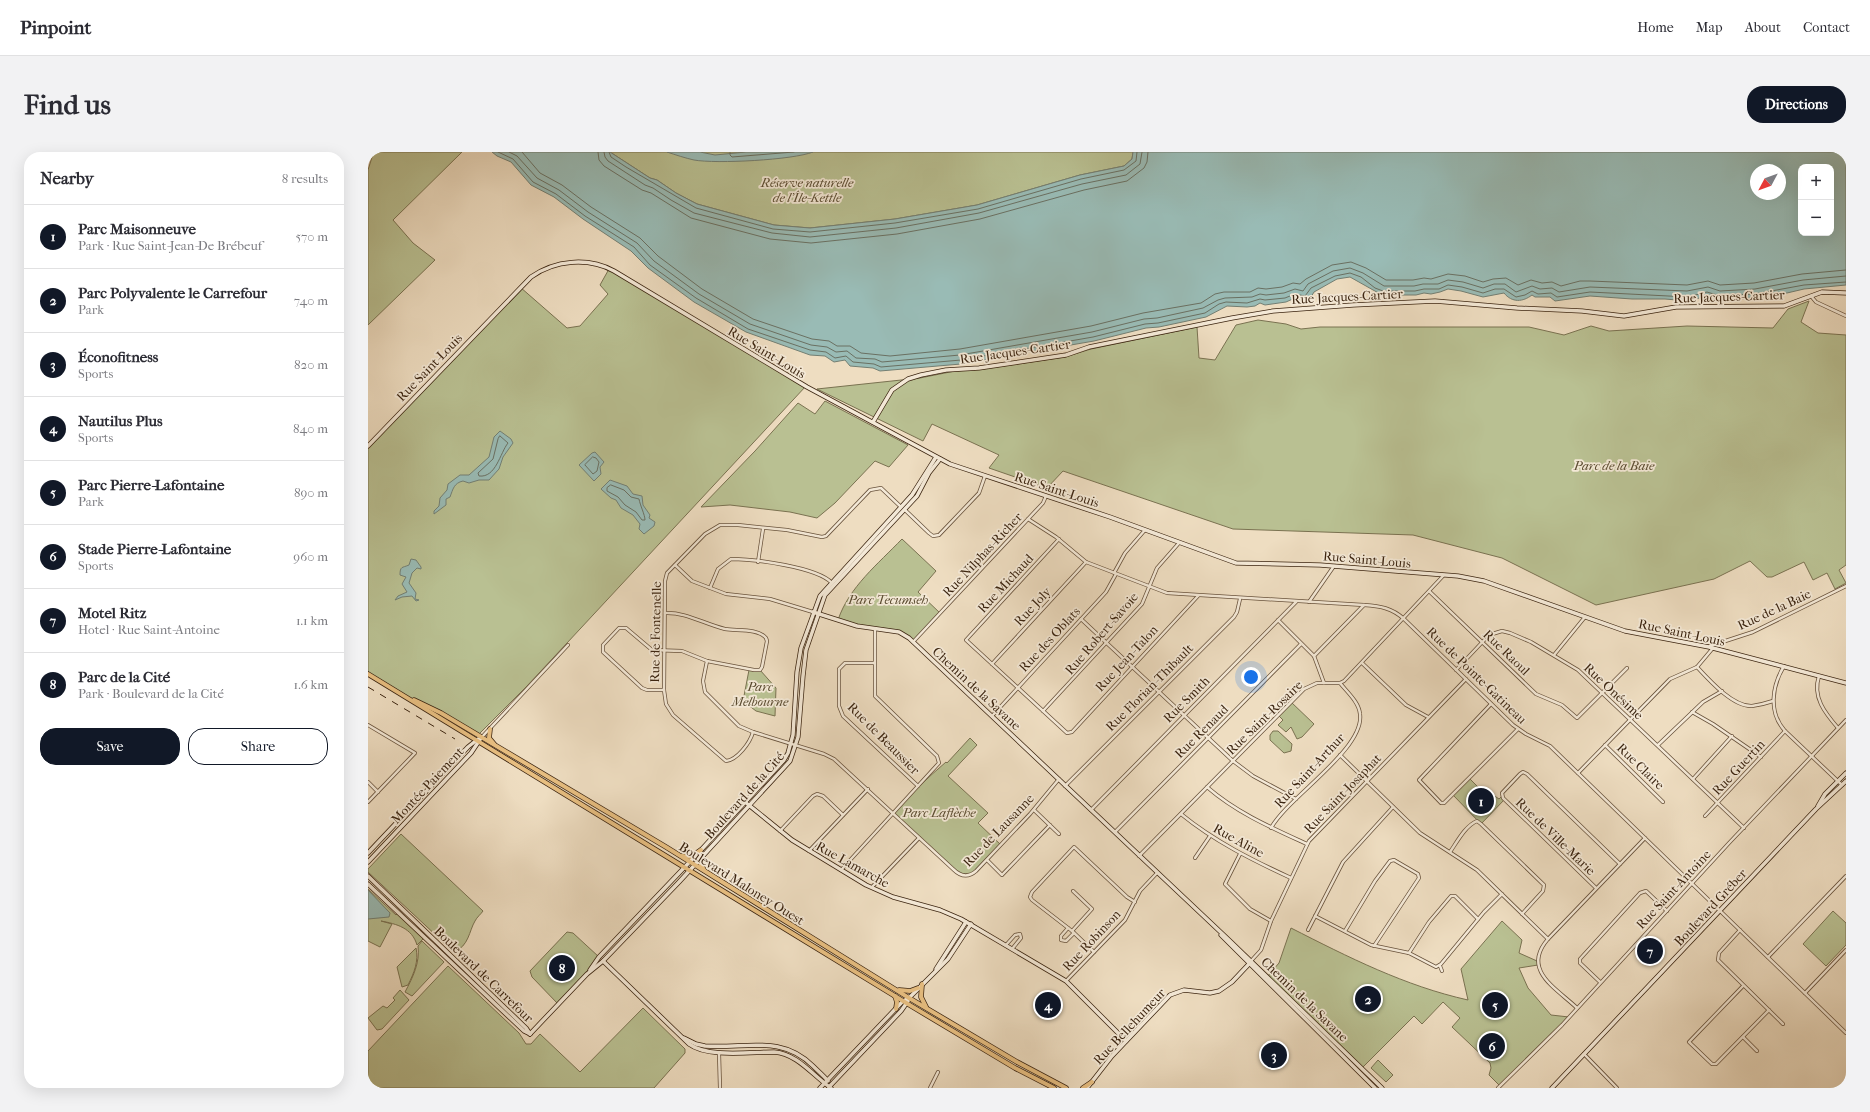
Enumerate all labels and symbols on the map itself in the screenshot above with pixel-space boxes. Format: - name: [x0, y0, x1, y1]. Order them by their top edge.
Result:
- north arrow: [1750, 164, 1786, 200]
- park label: Réserve naturelle de l'Île-Kettle: [760, 175, 854, 205]
- street label: Rue Jacques-Cartier: [1291, 286, 1404, 307]
- street label: Rue Jacques-Cartier: [1673, 287, 1785, 306]
- street label: Rue Saint-Louis: [725, 323, 809, 382]
- street label: Rue Saint-Louis: [393, 330, 466, 404]
- street label: Rue Jacques-Cartier: [959, 336, 1072, 367]
- park label: Parc de la Baie: [1573, 458, 1655, 473]
- street label: Rue Saint-Louis: [1013, 469, 1101, 510]
- street label: Rue Nilphas-Richer: [940, 509, 1025, 599]
- street label: Rue Saint-Louis: [1322, 548, 1412, 571]
- street label: Rue Michaud: [974, 550, 1037, 616]
- street label: Rue de Fontenelle: [647, 581, 664, 683]
- street label: Rue Joly: [1011, 583, 1055, 629]
- street label: Rue de la Baie: [1735, 586, 1814, 633]
- street label: Rue Robert-Savoie: [1062, 589, 1141, 677]
- park label: Parc Tecumseh: [847, 592, 928, 607]
- street label: Rue des Oblats: [1016, 604, 1083, 675]
- street label: Rue Saint-Louis: [1637, 616, 1727, 649]
- street label: Rue Jean-Talon: [1092, 622, 1161, 695]
- street label: Rue de Pointe-Gatineau: [1424, 624, 1530, 727]
- street label: Rue Raoul: [1480, 627, 1533, 678]
- street label: Rue Florian-Thibault: [1103, 640, 1196, 734]
- street label: Chemin de la Savane: [930, 644, 1024, 733]
- street label: Rue Onésime: [1581, 660, 1647, 723]
- your location: [1241, 667, 1261, 687]
- street label: Rue Smith: [1160, 673, 1213, 726]
- street label: Rue Saint-Rosaire: [1223, 677, 1306, 758]
- park label: Parc Melbourne: [731, 679, 789, 709]
- street label: Rue de Beaussier: [845, 699, 923, 778]
- street label: Rue Renaud: [1172, 701, 1232, 761]
- street label: Rue Saint-Arthur: [1271, 730, 1348, 811]
- street label: Rue Guertin: [1709, 736, 1768, 798]
- street label: Rue Claire: [1614, 740, 1668, 793]
- street label: Montée Paiement: [388, 744, 467, 827]
- street label: Boulevard de la Cité: [701, 748, 788, 842]
- street label: Rue Saint-Josaphat: [1301, 750, 1384, 836]
- pin: 1: [1468, 786, 1494, 816]
- street label: Rue de Lausanne: [960, 790, 1037, 870]
- street label: Rue de Ville-Marie: [1513, 795, 1599, 879]
- park label: Parc Laflèche: [902, 805, 976, 820]
- street label: Rue Aline: [1211, 820, 1267, 861]
- street label: Rue Lamarche: [814, 838, 892, 891]
- street label: Boulevard Maloney Ouest: [676, 839, 807, 928]
- street label: Rue Saint-Antoine: [1633, 846, 1714, 932]
- street label: Boulevard Gréber: [1671, 865, 1750, 949]
- street label: Rue Robinson: [1059, 906, 1124, 974]
- street label: Boulevard de Carrefour: [431, 923, 537, 1026]
- pin: 7: [1637, 936, 1663, 966]
- pin: 8: [549, 953, 575, 983]
- street label: Chemin de la Savane: [1258, 954, 1352, 1045]
- pin: 2: [1355, 984, 1381, 1014]
- street label: Rue Bellehumeur: [1090, 985, 1169, 1067]
- pin: 4: [1035, 990, 1061, 1020]
- pin: 5: [1482, 990, 1508, 1020]
- pin: 6: [1479, 1031, 1505, 1061]
- pin: 3: [1261, 1040, 1287, 1070]

